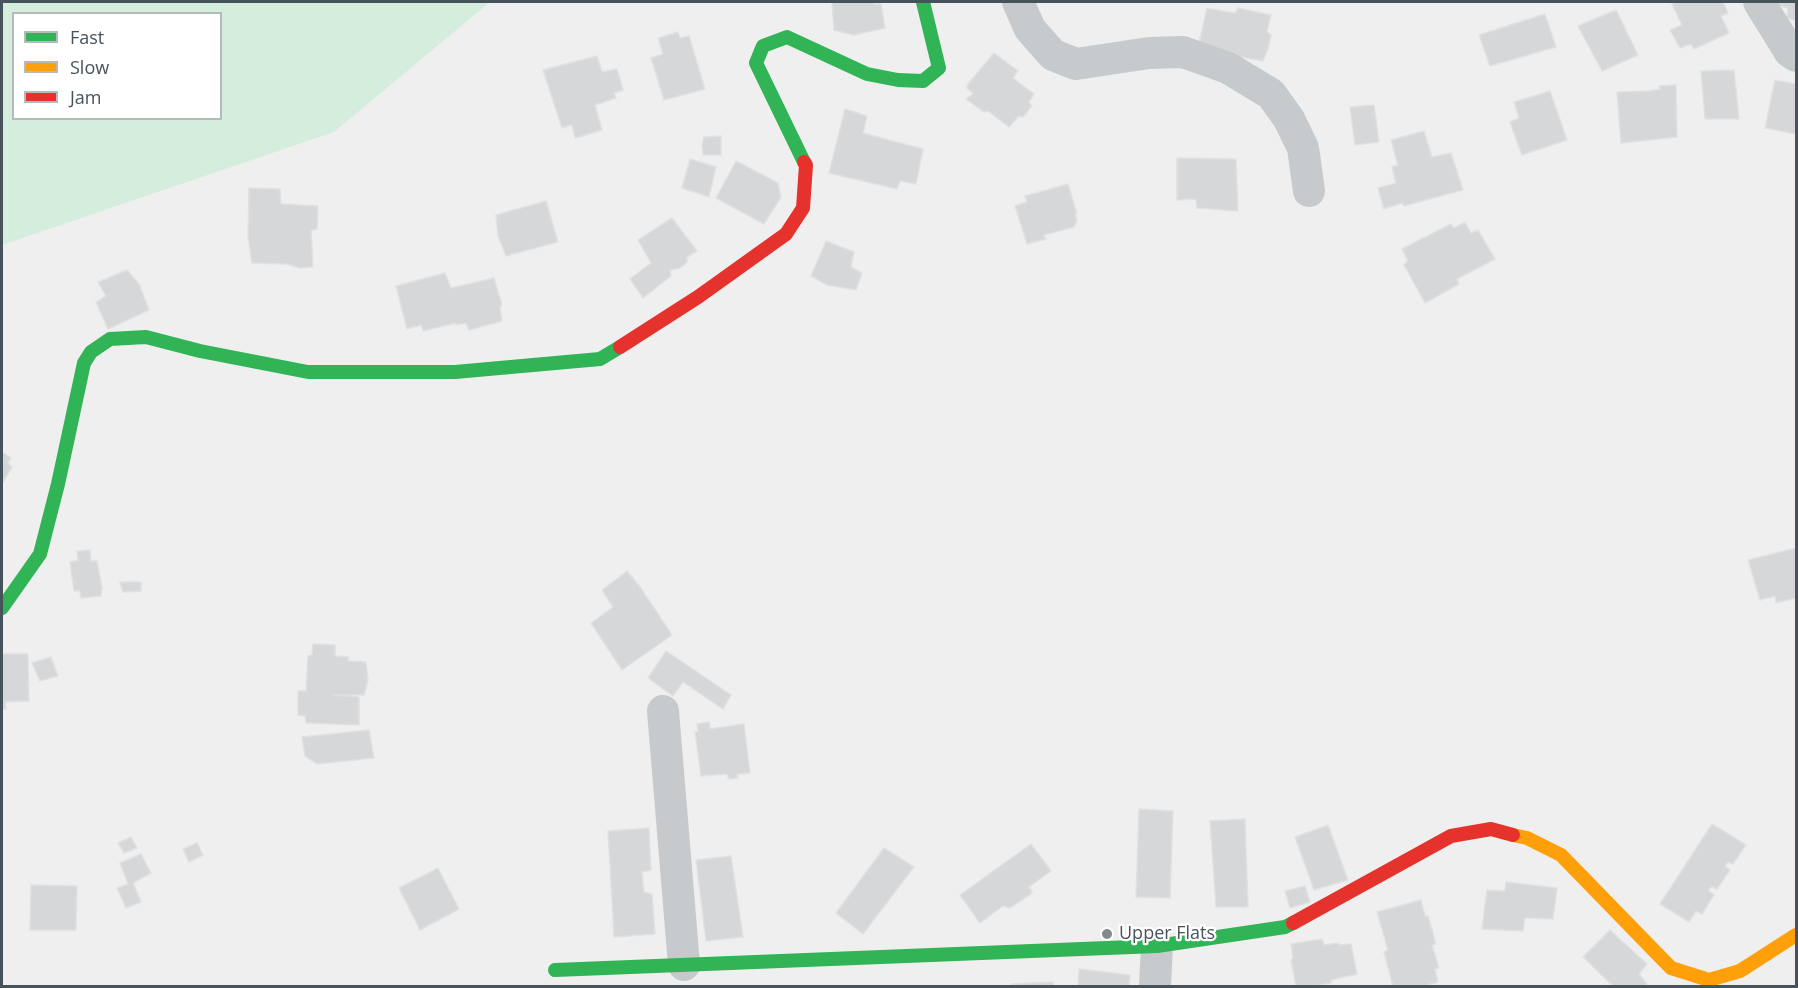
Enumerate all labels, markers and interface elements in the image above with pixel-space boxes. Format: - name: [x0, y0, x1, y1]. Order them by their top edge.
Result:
- legend: [12, 12, 222, 120]
- text: Fast: [70, 25, 104, 49]
- text: Slow: [70, 55, 109, 79]
- text: Jam: [70, 85, 102, 109]
- place label: Upper Flats: [1119, 923, 1215, 945]
- marker: Upper Flats: [1100, 927, 1114, 941]

